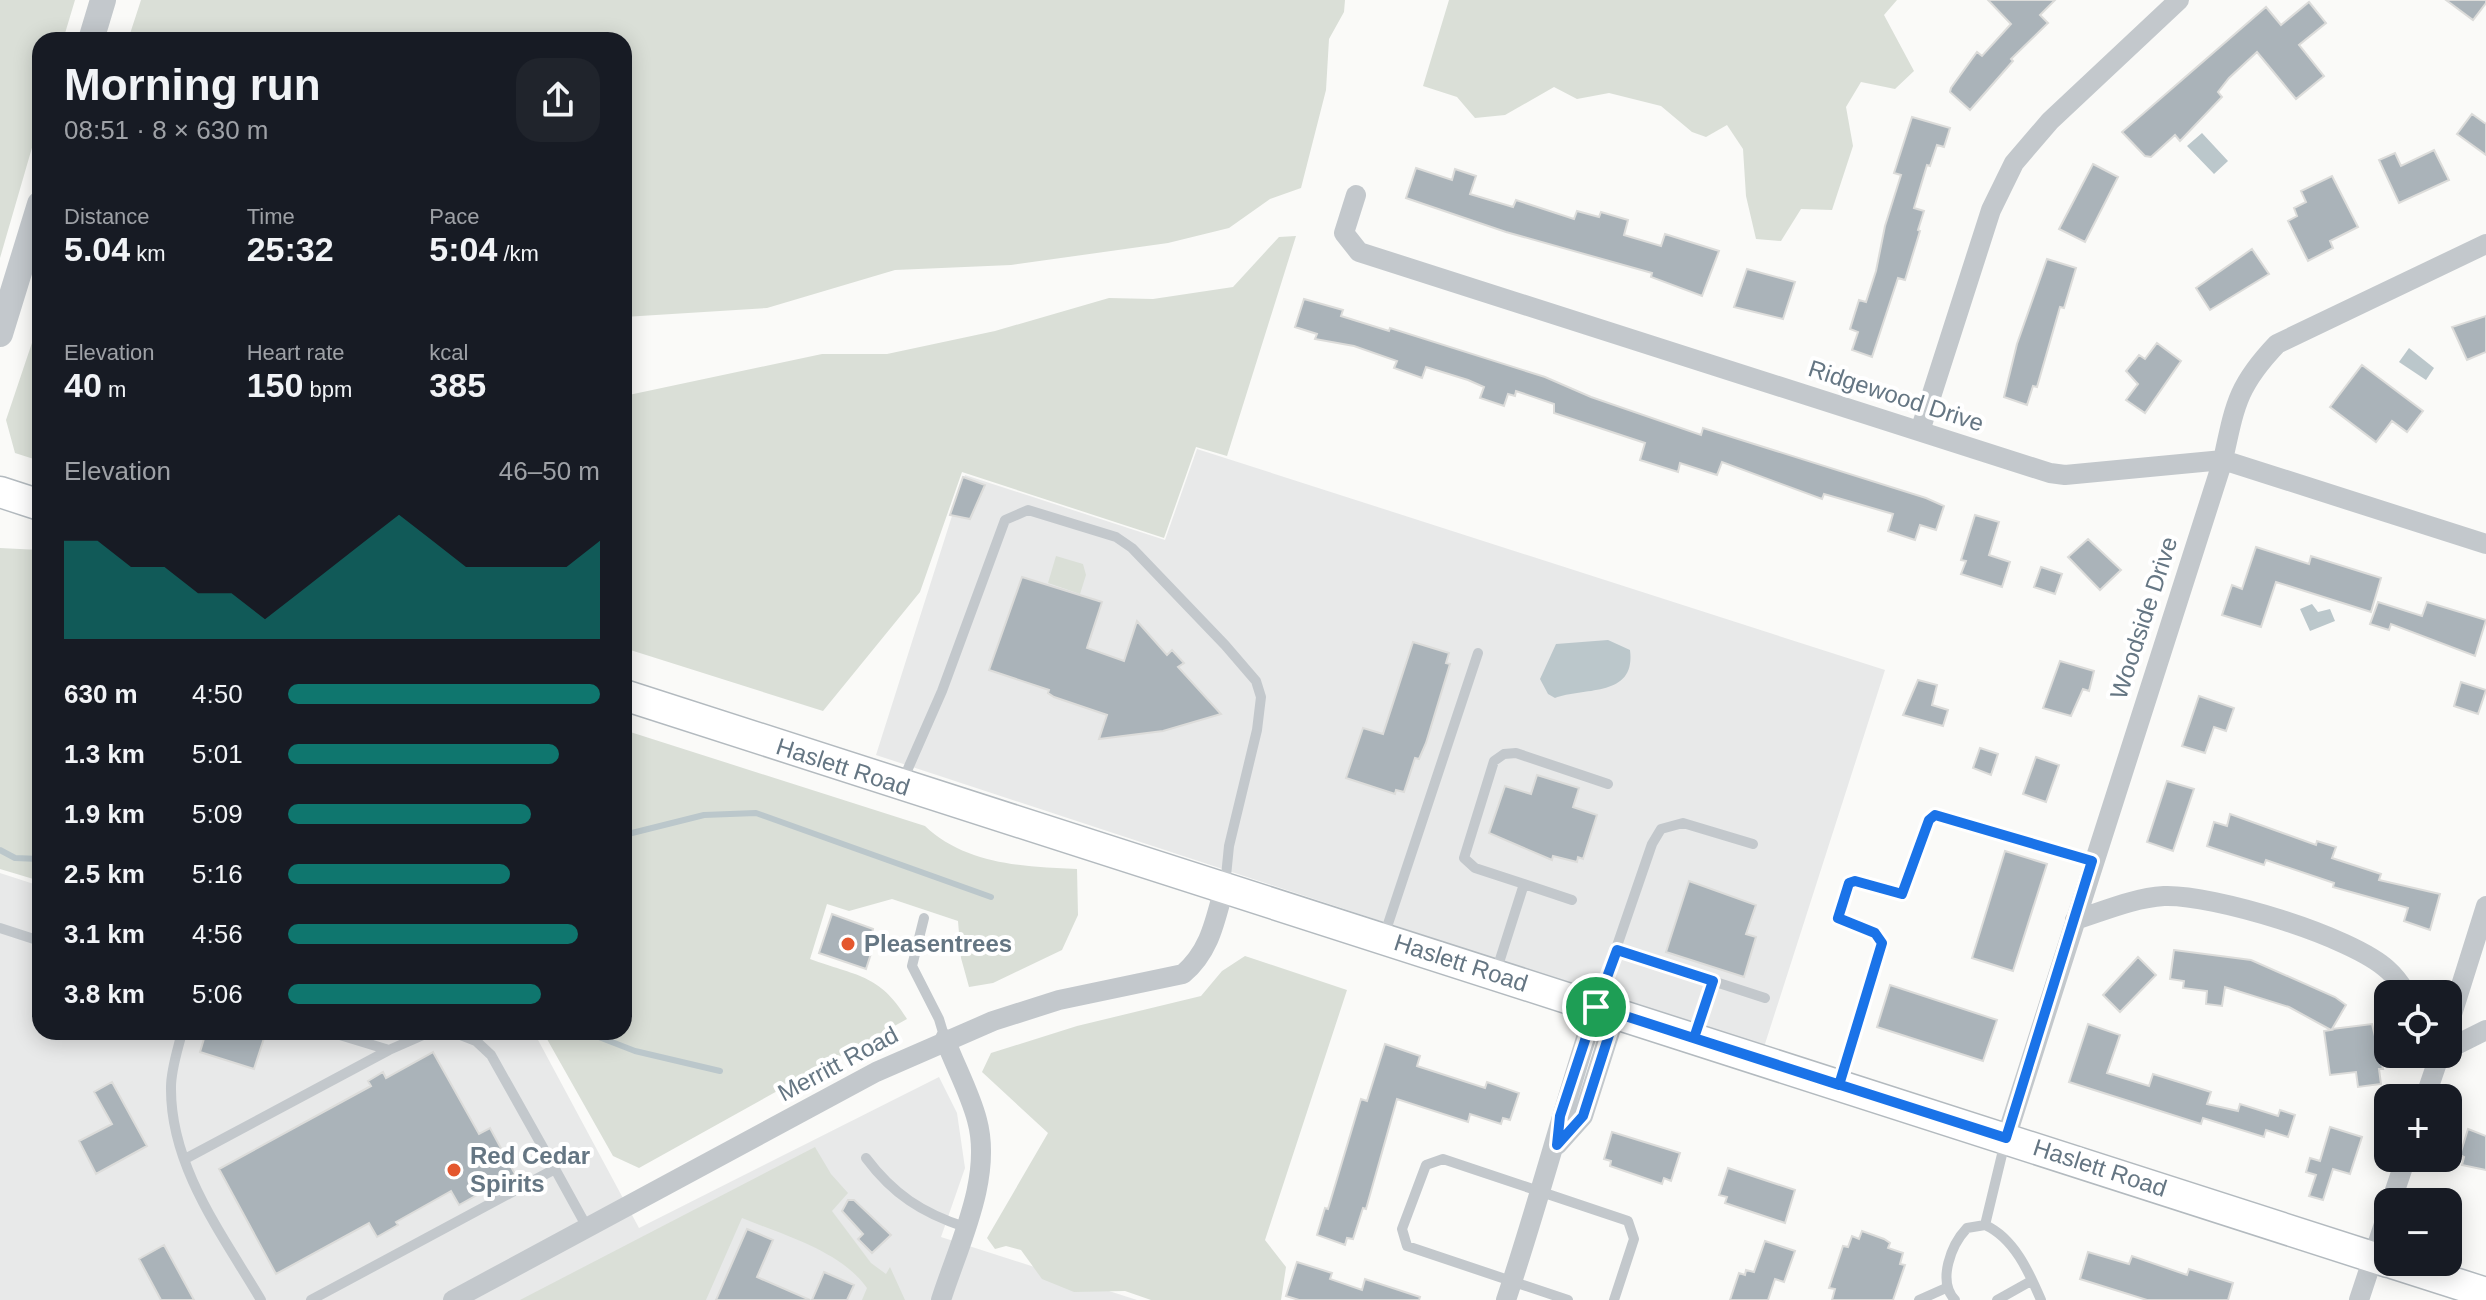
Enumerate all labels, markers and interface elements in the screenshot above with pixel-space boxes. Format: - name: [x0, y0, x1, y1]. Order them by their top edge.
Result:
- button: share: [516, 58, 600, 142]
- text: Morning run: [64, 60, 321, 109]
- text: 08:51 · 8 × 630 m: [64, 115, 269, 145]
- text: Distance: [64, 204, 150, 229]
- text: Time: [247, 204, 295, 229]
- text: Pace: [429, 204, 479, 229]
- text: 5.04: [64, 230, 130, 268]
- text: 25:32: [247, 230, 334, 268]
- text: 5:04: [429, 230, 497, 268]
- text: km: [130, 241, 166, 266]
- text: /km: [497, 241, 539, 266]
- text: Elevation: [64, 340, 155, 365]
- text: Heart rate: [247, 340, 344, 365]
- text: kcal: [429, 340, 468, 365]
- street label: Ridgewood Drive: [1805, 354, 1987, 437]
- text: 40: [64, 366, 102, 404]
- text: 150: [247, 366, 303, 404]
- text: 385: [429, 366, 486, 404]
- text: m: [102, 377, 126, 402]
- text: bpm: [303, 377, 352, 402]
- text: Elevation: [64, 456, 171, 486]
- text: 46–50 m: [499, 456, 600, 486]
- street label: Woodside Drive: [2105, 533, 2182, 702]
- text: 630 m: [64, 679, 138, 709]
- text: 4:50: [192, 679, 243, 709]
- street label: Haslett Road: [773, 732, 913, 801]
- text: 1.3 km: [64, 739, 145, 769]
- text: 5:01: [192, 739, 243, 769]
- text: 1.9 km: [64, 799, 145, 829]
- text: 5:09: [192, 799, 243, 829]
- text: 2.5 km: [64, 859, 145, 889]
- text: 5:16: [192, 859, 243, 889]
- text: 3.1 km: [64, 919, 145, 949]
- text: 4:56: [192, 919, 243, 949]
- street label: Haslett Road: [1391, 928, 1531, 997]
- place label: Pleasentrees: [864, 930, 1012, 957]
- marker: Pleasentrees: [839, 935, 857, 953]
- pin: [1562, 973, 1630, 1041]
- text: 3.8 km: [64, 979, 145, 1009]
- text: 5:06: [192, 979, 243, 1009]
- map controls: [2374, 980, 2462, 1276]
- button: locate: [2374, 980, 2462, 1068]
- icon: arrive: [1574, 985, 1618, 1029]
- street label: Merritt Road: [773, 1021, 902, 1106]
- button: +: [2374, 1084, 2462, 1172]
- street label: Haslett Road: [2030, 1133, 2170, 1202]
- place label: Red Cedar Spirits: [470, 1142, 590, 1197]
- marker: Red Cedar Spirits: [445, 1161, 463, 1179]
- button: −: [2374, 1188, 2462, 1276]

